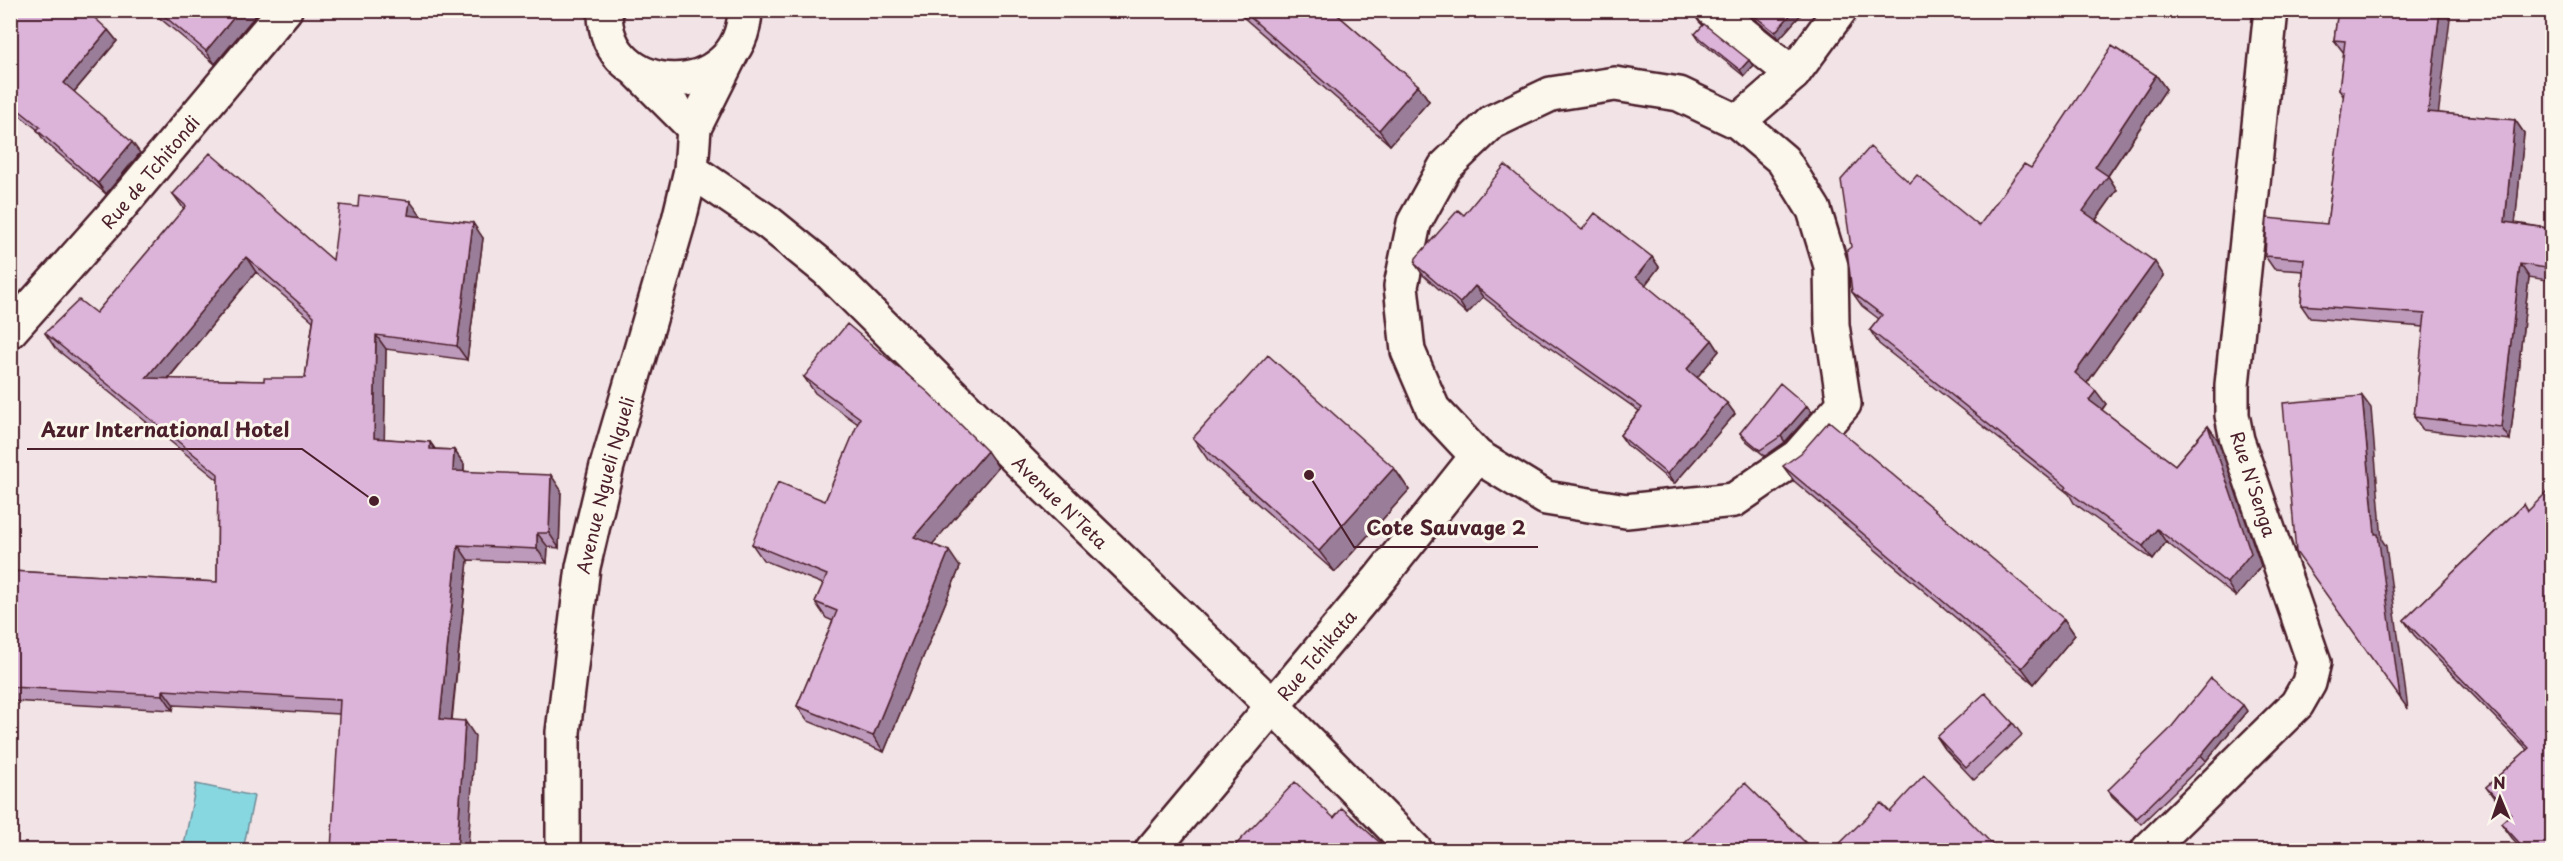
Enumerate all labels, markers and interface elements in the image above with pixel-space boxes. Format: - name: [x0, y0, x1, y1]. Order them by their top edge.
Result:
- street label: Rue de Tchitondi: [94, 109, 205, 234]
- street label: Avenue Ngueli Ngueli: [568, 393, 640, 576]
- callout: Azur International Hotel: [27, 411, 302, 449]
- text: Azur International Hotel: [40, 414, 289, 444]
- street label: Rue N'Senga: [2224, 428, 2284, 541]
- street label: Avenue N'Teta: [1007, 449, 1115, 555]
- callout: Cote Sauvage 2: [1354, 509, 1538, 547]
- text: Cote Sauvage 2: [1366, 512, 1526, 542]
- street label: Rue Tchikata: [1270, 603, 1362, 706]
- north arrow: [2470, 768, 2530, 828]
- text: N: [2493, 770, 2506, 794]

